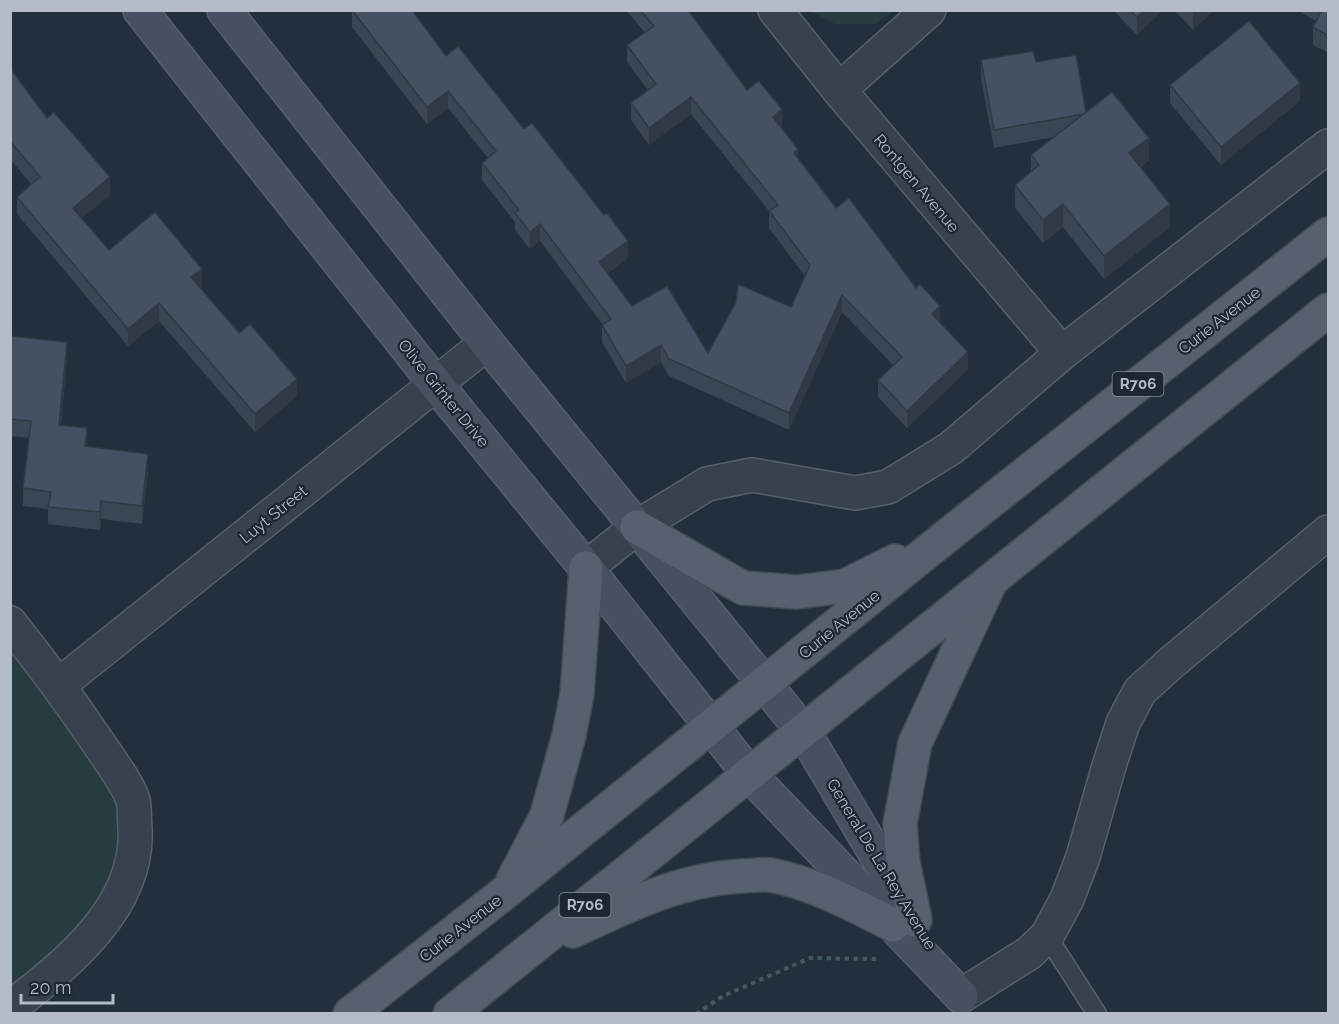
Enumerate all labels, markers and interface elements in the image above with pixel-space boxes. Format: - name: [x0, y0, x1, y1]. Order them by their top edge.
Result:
- street label: Rontgen Avenue: [870, 130, 963, 236]
- street label: Curie Avenue: [1175, 283, 1264, 358]
- street label: Olive Grinter Drive: [394, 335, 493, 451]
- road number: R706: [1112, 372, 1164, 396]
- street label: Luyt Street: [236, 481, 311, 547]
- street label: Curie Avenue: [795, 586, 884, 663]
- street label: General De La Rey Avenue: [823, 775, 940, 953]
- street label: Curie Avenue: [416, 891, 505, 966]
- road number: R706: [560, 893, 610, 917]
- scale bar: [21, 967, 112, 1005]
- text: 20 m: [30, 977, 72, 998]

